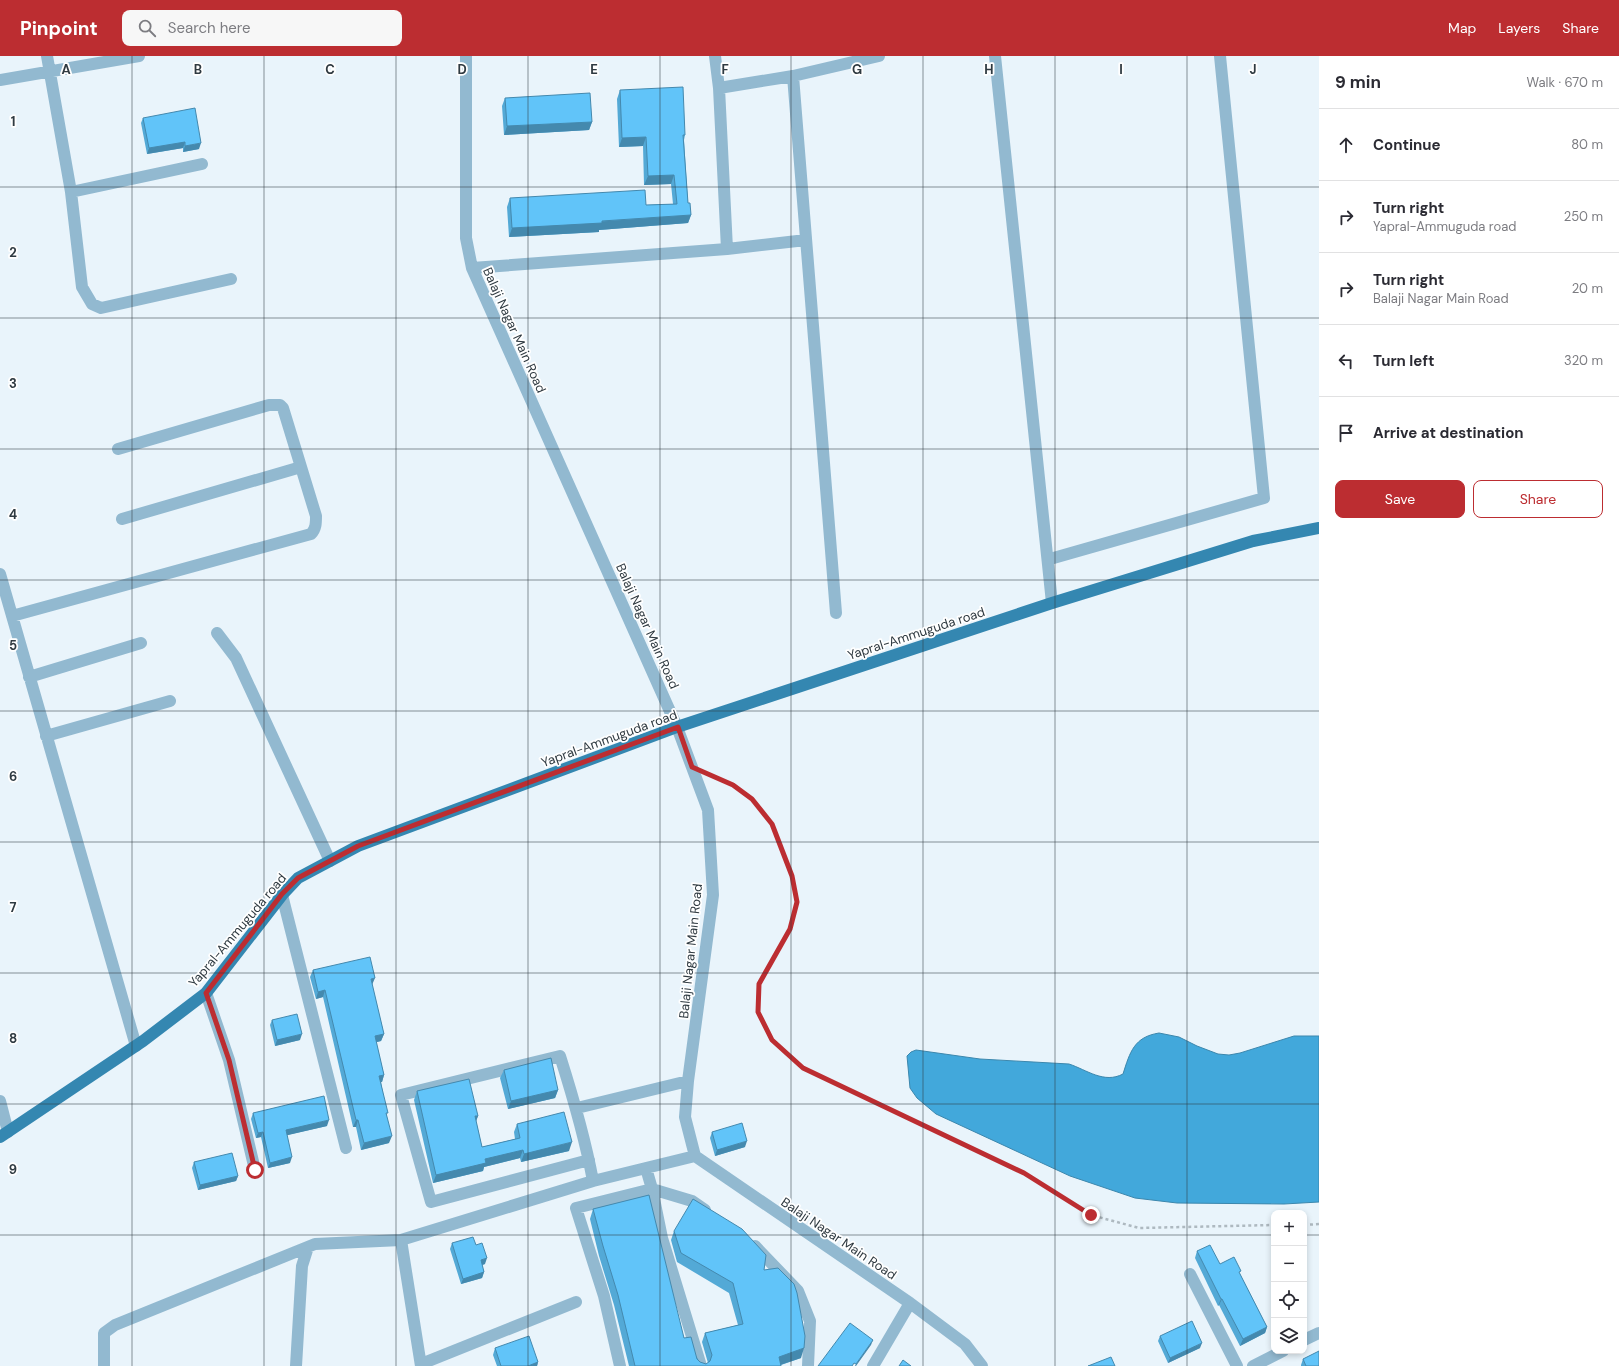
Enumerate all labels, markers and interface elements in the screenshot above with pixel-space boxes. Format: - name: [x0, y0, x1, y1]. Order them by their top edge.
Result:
- search box: [122, 10, 402, 46]
- text: Pinpoint: [20, 16, 98, 41]
- icon: search: [136, 17, 158, 39]
- text: Search here: [168, 18, 251, 38]
- text: Map: [1448, 19, 1476, 37]
- text: Layers: [1498, 19, 1540, 37]
- text: Share: [1562, 19, 1599, 37]
- text: A: [61, 61, 71, 78]
- text: B: [194, 61, 202, 78]
- text: C: [325, 61, 335, 78]
- text: D: [457, 61, 467, 78]
- text: E: [590, 61, 598, 78]
- text: F: [721, 61, 729, 78]
- text: G: [852, 61, 862, 78]
- text: H: [984, 61, 994, 78]
- text: I: [1119, 61, 1123, 78]
- text: J: [1249, 61, 1257, 78]
- text: 9 min: [1335, 71, 1381, 93]
- text: Walk · 670 m: [1527, 74, 1603, 91]
- text: 1: [11, 113, 15, 130]
- icon: ahead: [1335, 134, 1357, 156]
- text: Continue: [1373, 135, 1441, 155]
- text: 80 m: [1571, 136, 1603, 153]
- text: Turn right: [1373, 198, 1444, 218]
- icon: right: [1335, 206, 1357, 228]
- text: 250 m: [1564, 208, 1603, 225]
- text: Yapral-Ammuguda road: [1373, 218, 1516, 235]
- text: 2: [9, 244, 17, 261]
- street label: Balaji Nagar Main Road: [479, 265, 550, 396]
- text: Turn right: [1373, 270, 1444, 290]
- icon: right: [1335, 278, 1357, 300]
- text: 20 m: [1572, 280, 1603, 297]
- text: Balaji Nagar Main Road: [1373, 290, 1509, 307]
- icon: left: [1335, 350, 1357, 372]
- text: Turn left: [1373, 351, 1434, 371]
- text: 320 m: [1564, 352, 1603, 369]
- text: 3: [9, 375, 17, 392]
- icon: arrive: [1335, 422, 1357, 444]
- text: Arrive at destination: [1373, 423, 1524, 443]
- button: Save: [1335, 480, 1465, 518]
- button: Share: [1473, 480, 1603, 518]
- text: 4: [9, 506, 17, 523]
- street label: Balaji Nagar Main Road: [612, 561, 683, 692]
- street label: Yapral-Ammuguda road: [845, 603, 987, 664]
- text: 5: [9, 637, 17, 654]
- street label: Yapral-Ammuguda road: [539, 706, 679, 771]
- text: 6: [9, 768, 17, 785]
- street label: Yapral-Ammuguda road: [185, 870, 290, 991]
- street label: Balaji Nagar Main Road: [675, 883, 706, 1019]
- text: 7: [10, 899, 17, 916]
- text: 8: [9, 1030, 17, 1047]
- text: 9: [9, 1161, 17, 1178]
- route start: [246, 1161, 264, 1179]
- street label: Balaji Nagar Main Road: [778, 1193, 900, 1283]
- route end: [1082, 1206, 1100, 1224]
- map controls: [1271, 1210, 1307, 1354]
- button: +: [1271, 1210, 1307, 1246]
- button: −: [1271, 1246, 1307, 1282]
- button: locate: [1271, 1282, 1307, 1318]
- button: layers: [1271, 1318, 1307, 1354]

